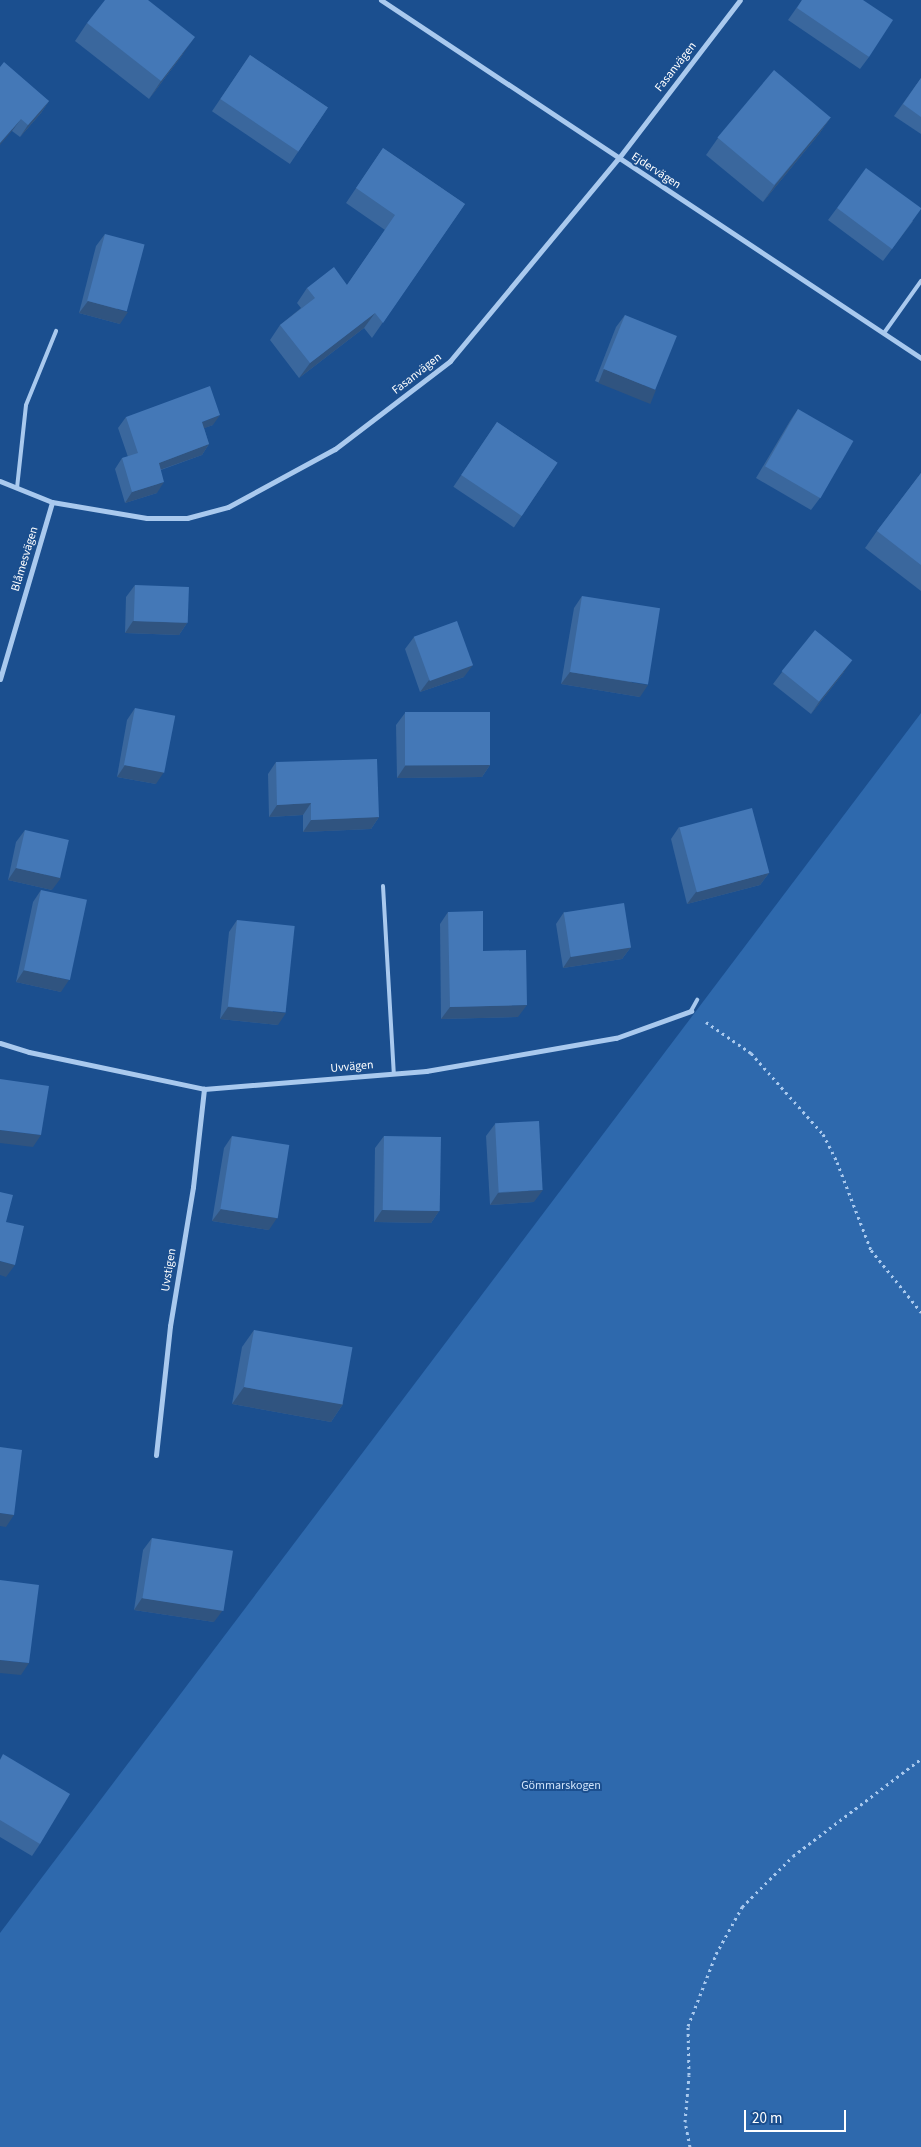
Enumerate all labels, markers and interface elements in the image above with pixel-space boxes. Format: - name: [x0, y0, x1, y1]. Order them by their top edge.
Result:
- street label: Fasanvägen: [652, 39, 700, 95]
- street label: Ejdervägen: [629, 150, 683, 192]
- street label: Fasanvägen: [389, 350, 445, 398]
- street label: Blåmesvägen: [8, 525, 42, 593]
- street label: Uvvägen: [330, 1058, 374, 1076]
- street label: Uvstigen: [158, 1247, 180, 1293]
- park label: Gömmarskogen: [521, 1779, 601, 1793]
- scale bar: [746, 2100, 848, 2132]
- text: 20 m: [752, 2108, 782, 2129]

